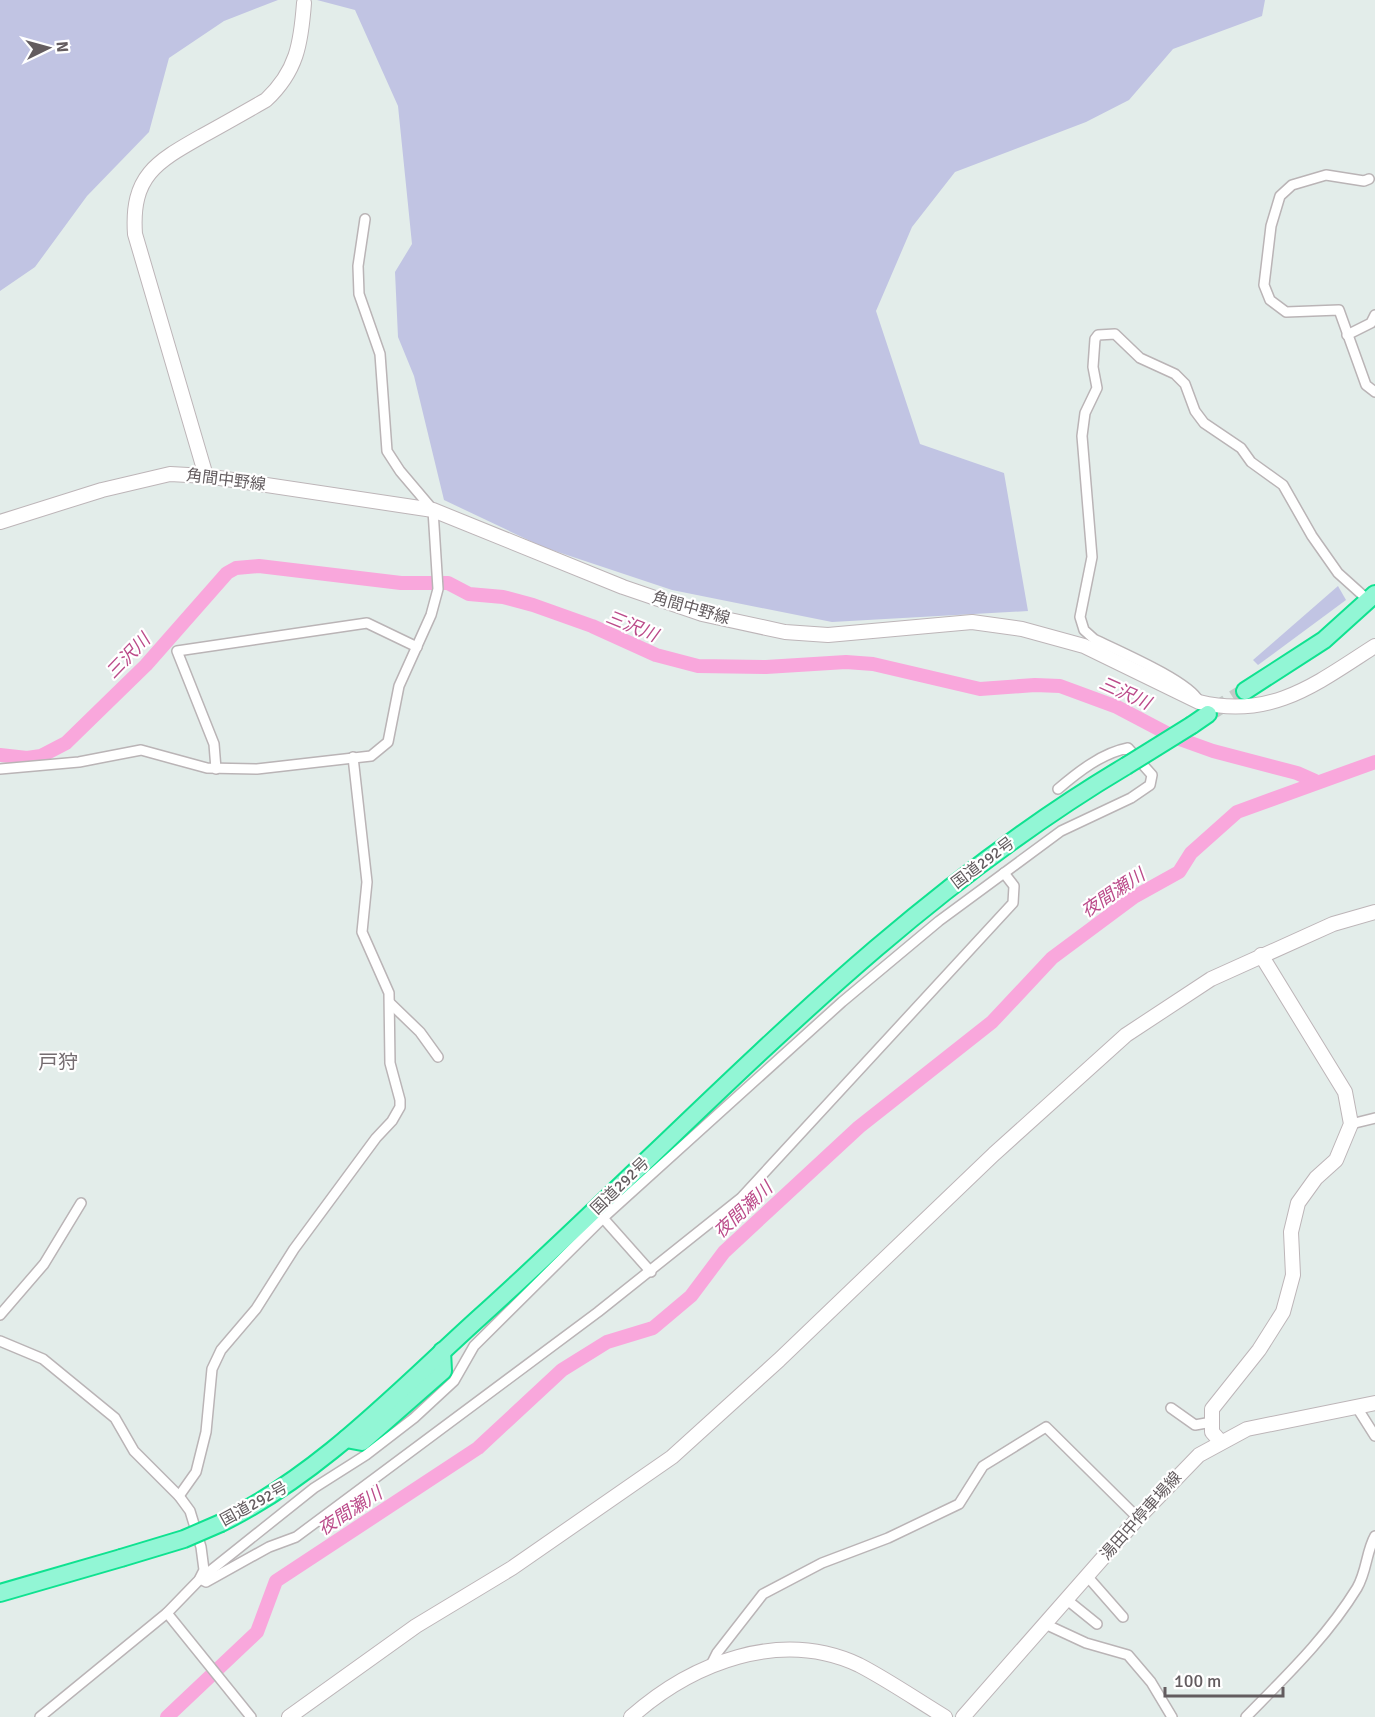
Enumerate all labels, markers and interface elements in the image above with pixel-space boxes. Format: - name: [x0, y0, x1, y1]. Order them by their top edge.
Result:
- north arrow: [18, 18, 78, 78]
- text: N: [51, 40, 72, 53]
- street label: 角間中野線: [185, 465, 267, 495]
- street label: 角間中野線: [650, 587, 732, 629]
- water label: 三沢川: [603, 606, 663, 647]
- water label: 三沢川: [101, 627, 156, 683]
- water label: 三沢川: [1096, 672, 1156, 715]
- street label: 国道292号: [947, 833, 1019, 893]
- water label: 夜間瀬川: [1077, 863, 1151, 922]
- district label: 戸狩: [38, 1050, 78, 1075]
- street label: 国道292号: [586, 1153, 654, 1219]
- water label: 夜間瀬川: [709, 1176, 778, 1243]
- street label: 湯田中停車場線: [1096, 1468, 1186, 1564]
- street label: 国道292号: [217, 1477, 291, 1531]
- water label: 夜間瀬川: [314, 1481, 388, 1540]
- scale bar: [1165, 1660, 1284, 1698]
- text: 100 m: [1174, 1670, 1221, 1692]

